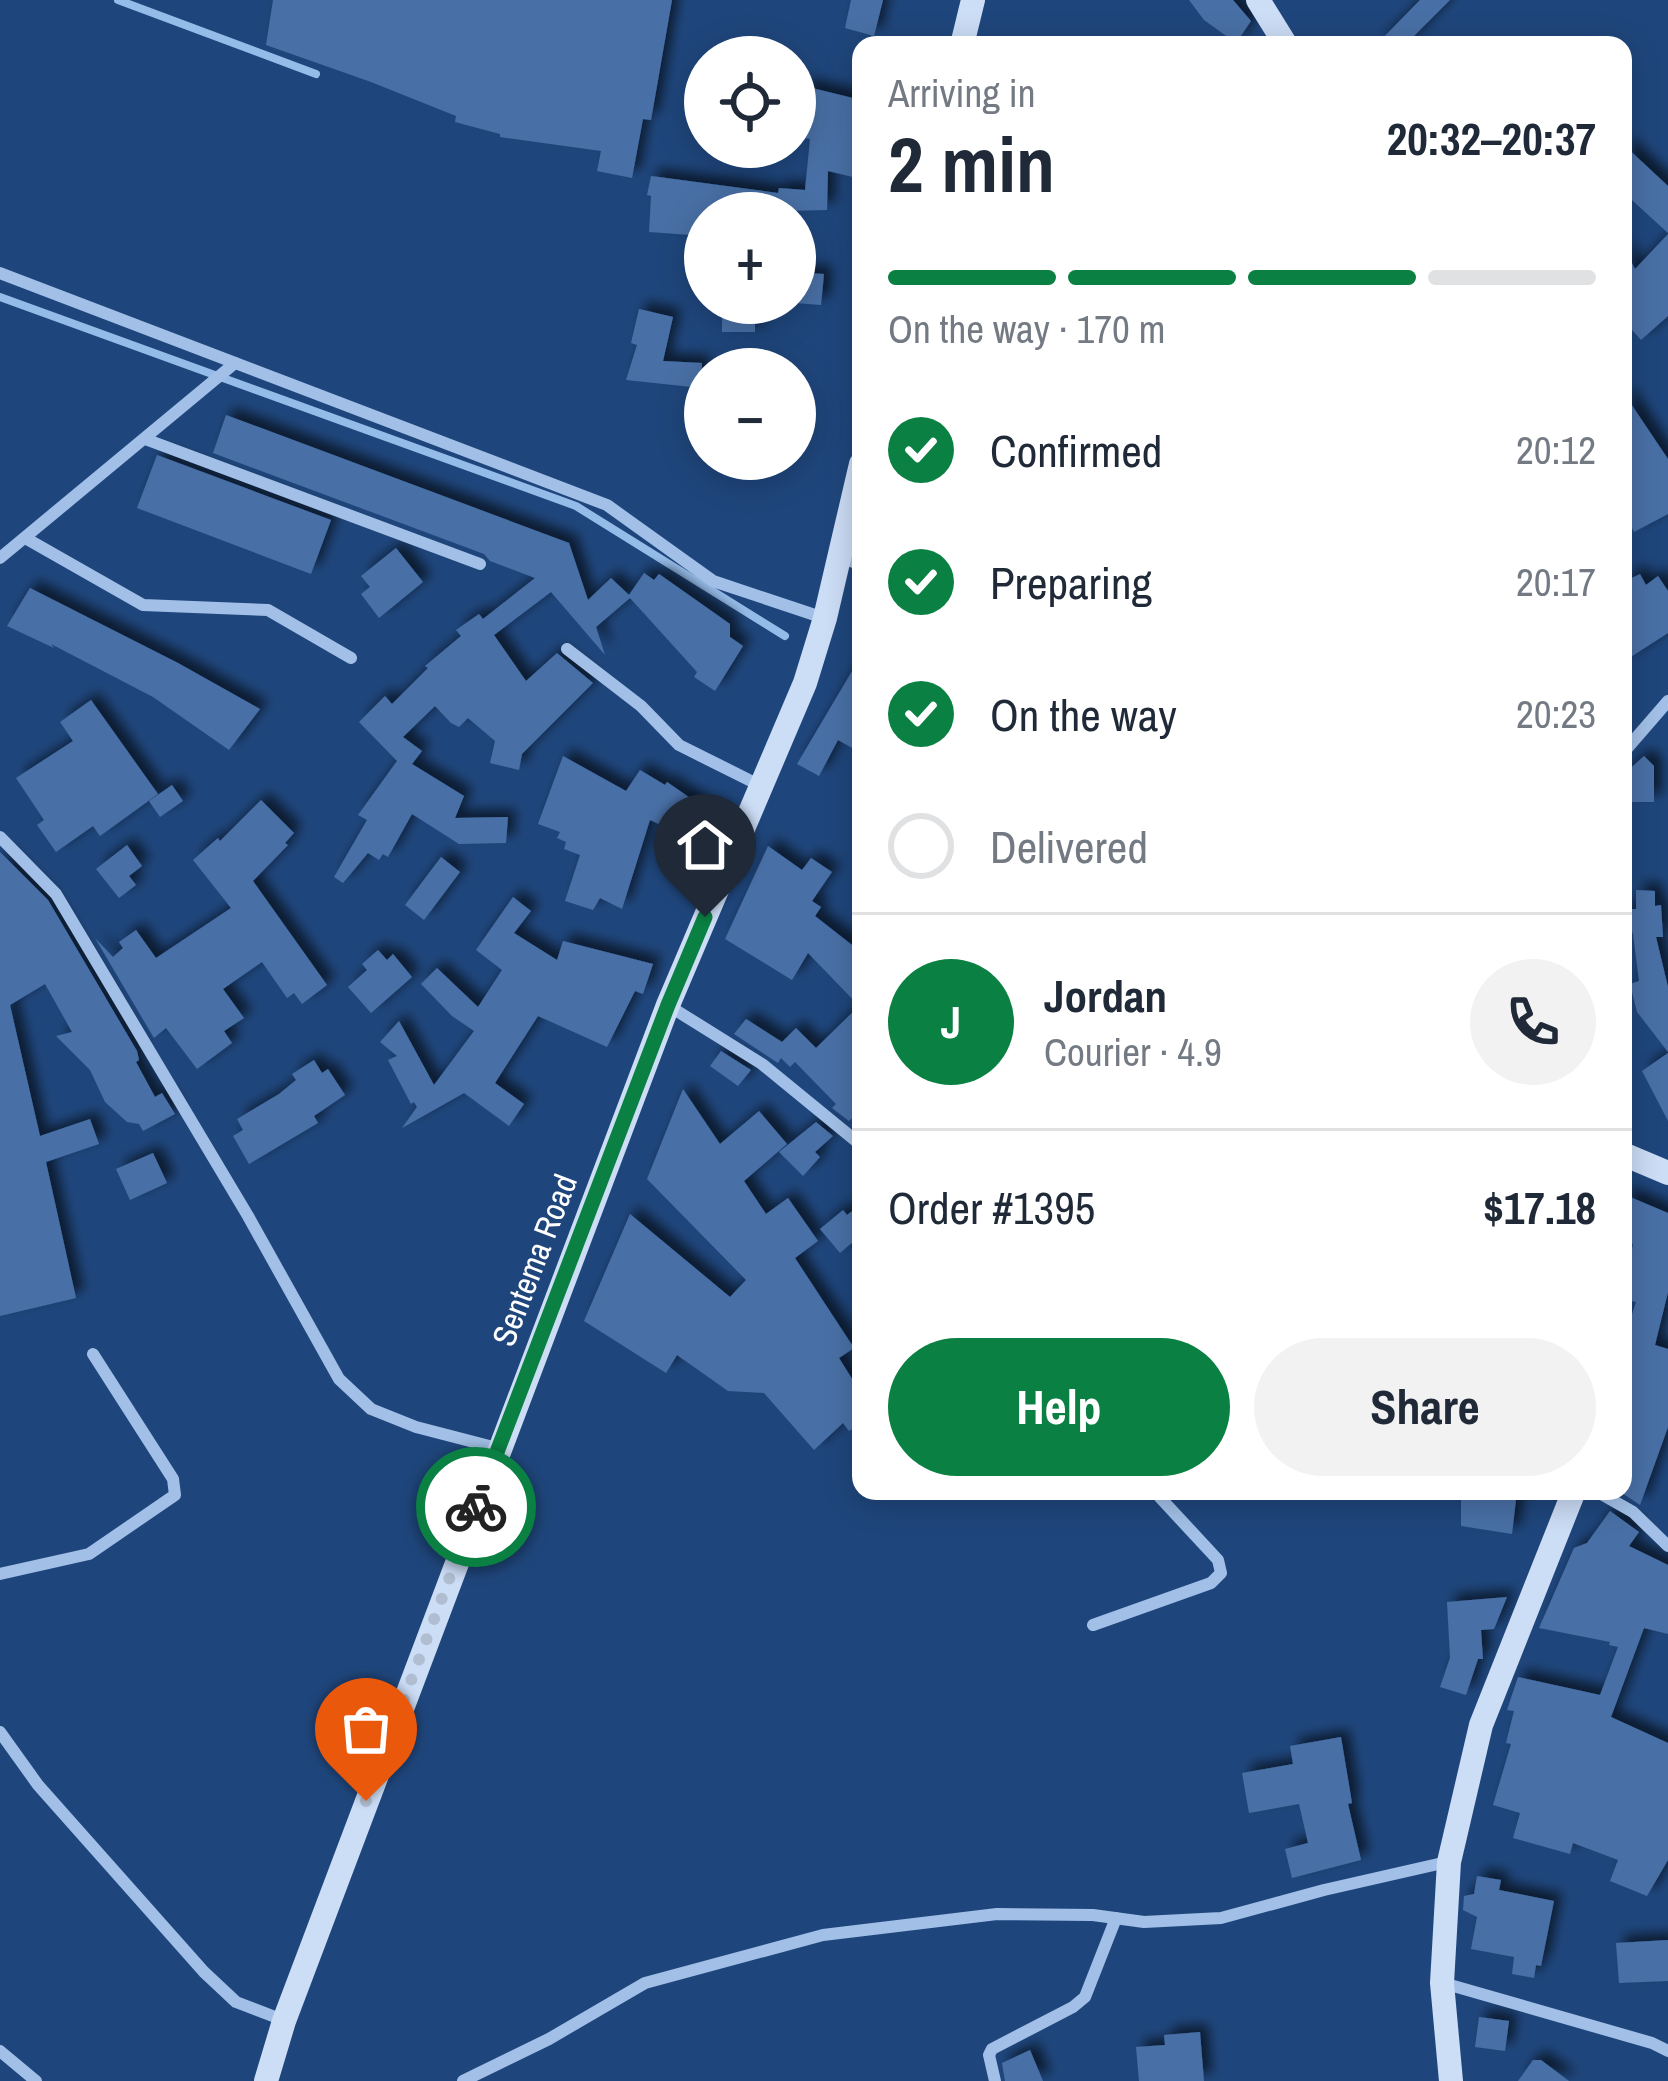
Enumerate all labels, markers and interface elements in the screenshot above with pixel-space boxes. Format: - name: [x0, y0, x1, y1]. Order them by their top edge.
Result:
- map controls: [684, 36, 816, 480]
- button: locate: [684, 36, 816, 168]
- text: Arriving in: [888, 67, 1036, 119]
- text: 20:32–20:37: [1387, 108, 1596, 169]
- text: 2 min: [888, 111, 1055, 216]
- button: +: [684, 192, 816, 324]
- text: On the way · 170 m: [888, 303, 1165, 355]
- button: −: [684, 348, 816, 480]
- icon: check: [888, 417, 954, 483]
- text: Confirmed: [990, 420, 1162, 481]
- text: 20:12: [1516, 424, 1596, 476]
- icon: check: [888, 549, 954, 615]
- text: Preparing: [990, 552, 1152, 613]
- text: 20:17: [1516, 556, 1596, 608]
- icon: check: [888, 681, 954, 747]
- text: On the way: [990, 684, 1177, 745]
- text: 20:23: [1516, 688, 1596, 740]
- pin: [654, 794, 756, 917]
- icon: home: [672, 812, 738, 878]
- text: Delivered: [990, 816, 1148, 877]
- button: phone: [1470, 959, 1596, 1085]
- text: Jordan: [1044, 965, 1167, 1026]
- text: J: [941, 991, 961, 1052]
- text: Courier · 4.9: [1044, 1026, 1222, 1078]
- street label: Sentema Road: [481, 1168, 587, 1352]
- text: Order #1395: [888, 1177, 1095, 1238]
- text: $17.18: [1483, 1177, 1596, 1238]
- button: Help: [888, 1338, 1230, 1476]
- button: Share: [1254, 1338, 1596, 1476]
- courier: [416, 1447, 536, 1567]
- icon: bike: [443, 1474, 509, 1540]
- pin: [315, 1678, 417, 1801]
- icon: bag: [333, 1696, 399, 1762]

